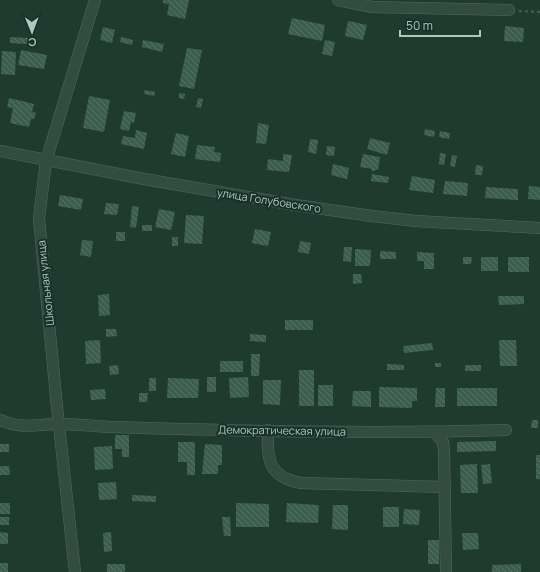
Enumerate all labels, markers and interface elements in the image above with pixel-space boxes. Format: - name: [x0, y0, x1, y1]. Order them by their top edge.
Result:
- north arrow: [12, 12, 52, 52]
- scale bar: [400, 12, 480, 38]
- text: 50 m: [406, 17, 433, 34]
- text: С: [28, 35, 36, 50]
- street label: улица Голубовского: [216, 184, 323, 216]
- street label: Школьная улица: [33, 240, 57, 326]
- street label: Демократическая улица: [218, 421, 346, 439]

